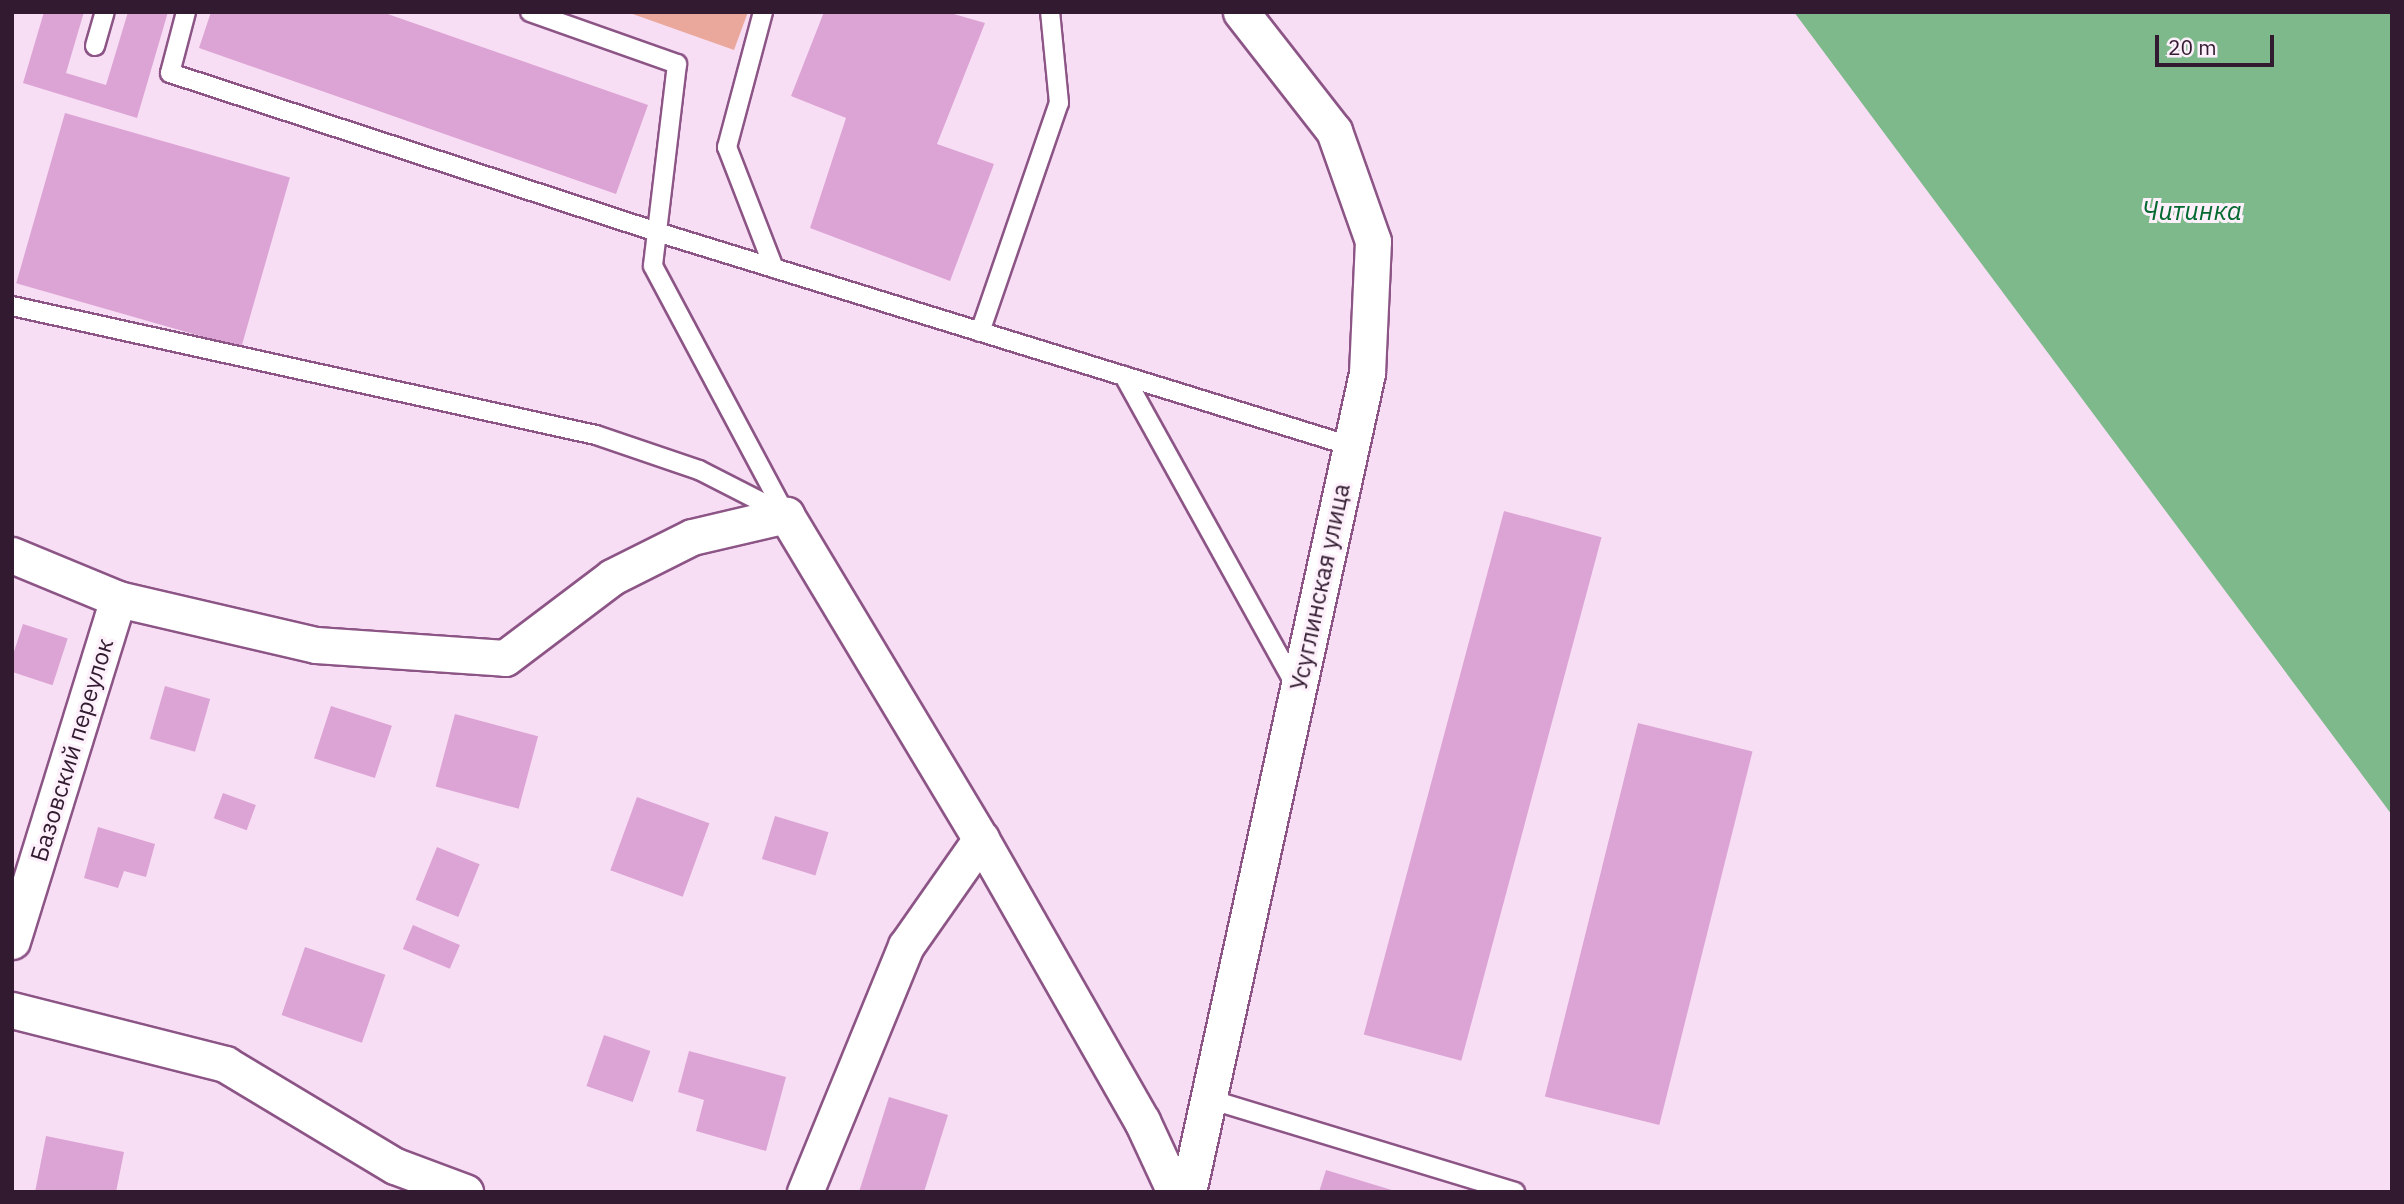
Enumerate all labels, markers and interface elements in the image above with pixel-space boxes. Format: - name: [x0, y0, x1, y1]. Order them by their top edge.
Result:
- scale bar: [2159, 21, 2278, 65]
- text: 20 m: [2168, 33, 2217, 61]
- water label: Читинка: [2142, 195, 2242, 227]
- street label: Усуглинская улица: [1284, 481, 1356, 693]
- street label: Базовский переулок: [24, 635, 120, 865]

